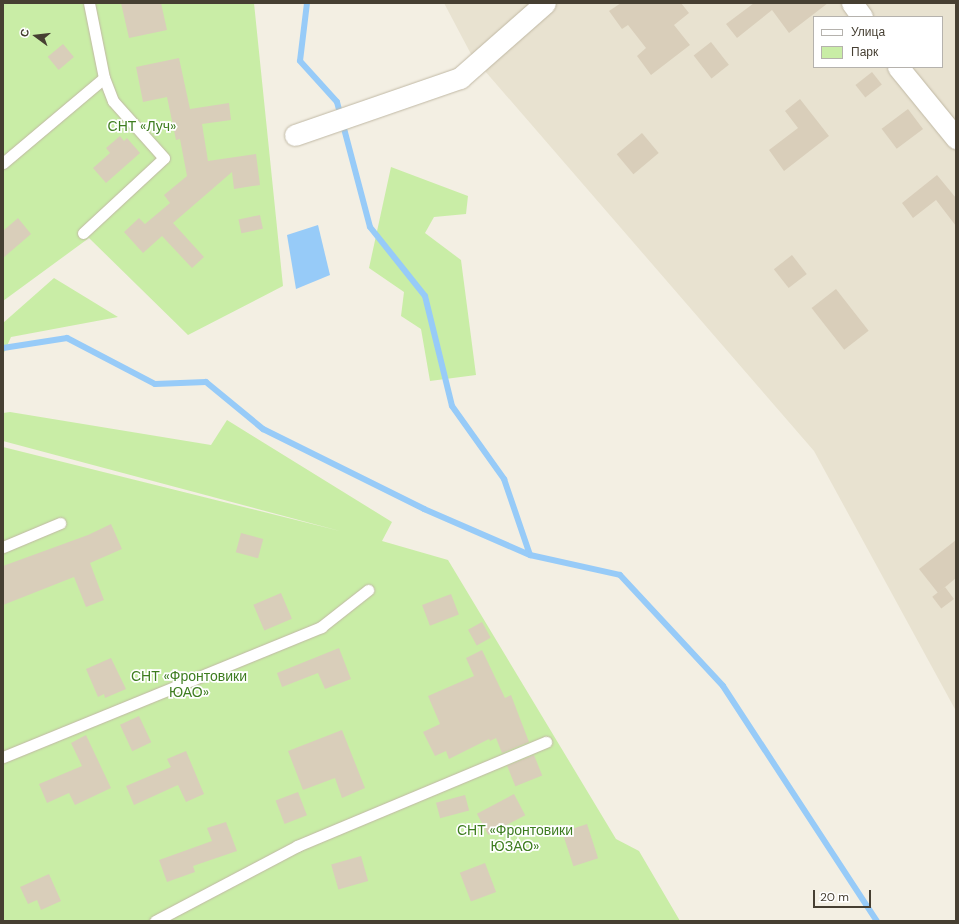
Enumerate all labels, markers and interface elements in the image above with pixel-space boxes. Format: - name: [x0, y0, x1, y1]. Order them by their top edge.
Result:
- north arrow: [16, 16, 56, 56]
- legend: [813, 16, 943, 68]
- text: Улица: [851, 24, 885, 40]
- text: С: [17, 27, 32, 39]
- text: Парк: [851, 44, 878, 60]
- park label: СНТ «Луч»: [108, 118, 176, 134]
- park label: СНТ «Фронтовики ЮАО»: [131, 668, 247, 700]
- park label: СНТ «Фронтовики ЮЗАО»: [457, 822, 573, 854]
- scale bar: [815, 882, 873, 908]
- text: 20 m: [820, 889, 849, 905]

